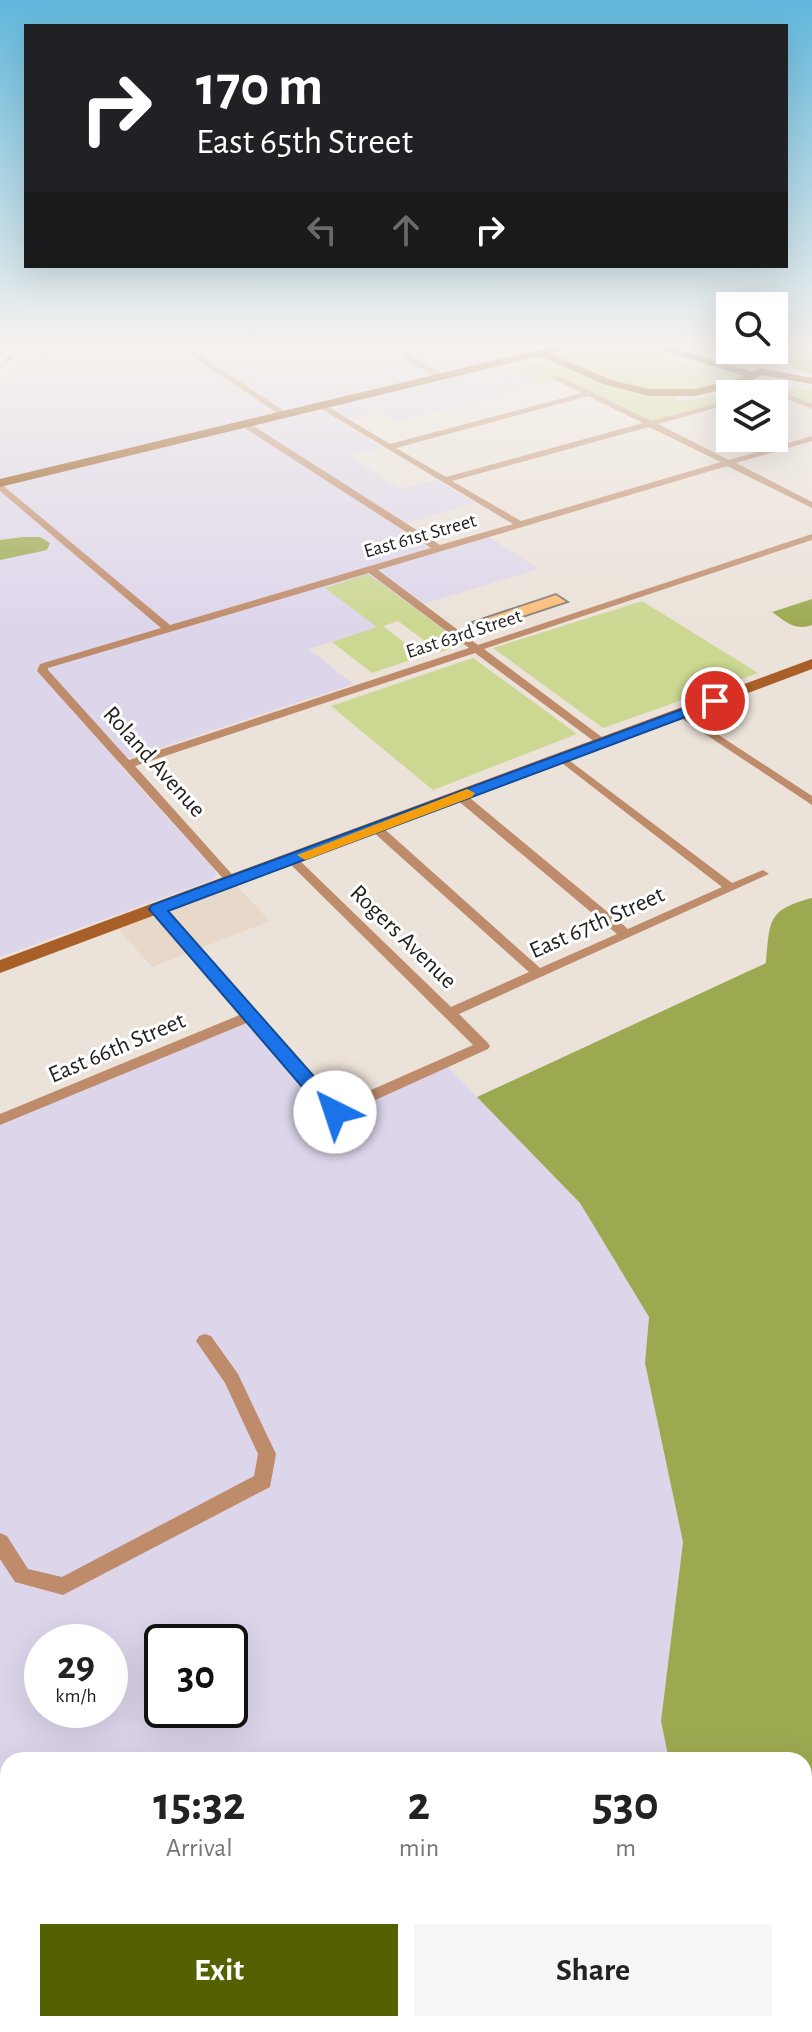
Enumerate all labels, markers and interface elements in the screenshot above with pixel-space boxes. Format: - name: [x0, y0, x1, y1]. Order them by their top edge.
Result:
- icon: right: [64, 56, 168, 160]
- text: 170 m: [196, 59, 323, 115]
- text: East 65th Street: [196, 124, 413, 160]
- icon: left: [300, 208, 344, 252]
- icon: ahead: [384, 208, 428, 252]
- icon: right: [468, 208, 512, 252]
- map controls: [716, 292, 788, 452]
- button: search: [716, 292, 788, 364]
- button: layers: [716, 380, 788, 452]
- street label: East 61st Street: [361, 510, 479, 562]
- street label: East 63rd Street: [404, 606, 525, 662]
- pin: [681, 667, 749, 735]
- icon: arrive: [693, 679, 737, 723]
- street label: Roland Avenue: [98, 702, 210, 822]
- street label: Rogers Avenue: [345, 881, 461, 993]
- street label: East 67th Street: [526, 883, 668, 963]
- street label: East 66th Street: [45, 1008, 189, 1088]
- position arrow: [293, 1070, 377, 1154]
- speed limit sign: 30: [144, 1624, 248, 1728]
- text: 29: [57, 1646, 95, 1686]
- text: km/h: [55, 1686, 97, 1706]
- text: 15:32: [153, 1781, 245, 1829]
- text: 2: [408, 1781, 430, 1829]
- text: 530: [592, 1781, 659, 1829]
- text: Arrival: [166, 1835, 233, 1861]
- text: min: [399, 1835, 439, 1861]
- text: m: [615, 1835, 636, 1861]
- button: Exit: [40, 1924, 398, 2016]
- button: Share: [414, 1924, 772, 2016]

